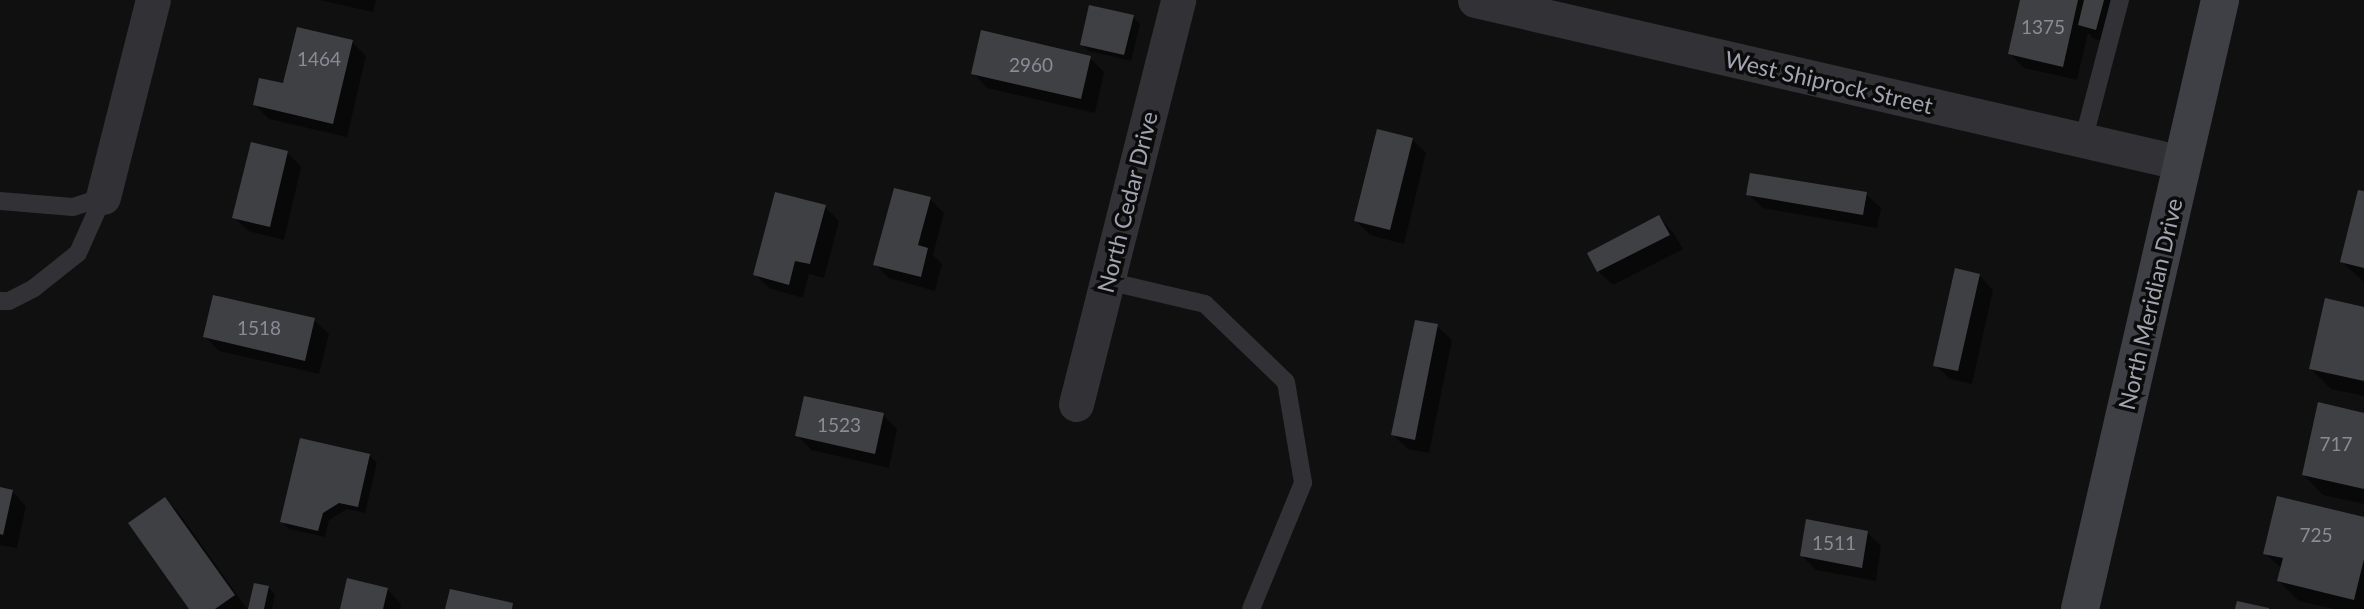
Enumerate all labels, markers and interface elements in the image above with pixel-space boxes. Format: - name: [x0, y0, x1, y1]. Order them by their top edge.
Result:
- house number: 1375: [2021, 16, 2065, 38]
- street label: West Shiprock Street: [1722, 45, 1936, 119]
- house number: 1464: [297, 48, 341, 70]
- house number: 2960: [1009, 54, 1053, 76]
- street label: North Cedar Drive: [1091, 108, 1163, 296]
- street label: North Meridian Drive: [2112, 196, 2188, 412]
- house number: 1518: [237, 317, 281, 339]
- house number: 1523: [817, 414, 861, 436]
- house number: 717: [2319, 433, 2353, 455]
- house number: 725: [2299, 524, 2333, 546]
- house number: 1511: [1812, 532, 1856, 554]

